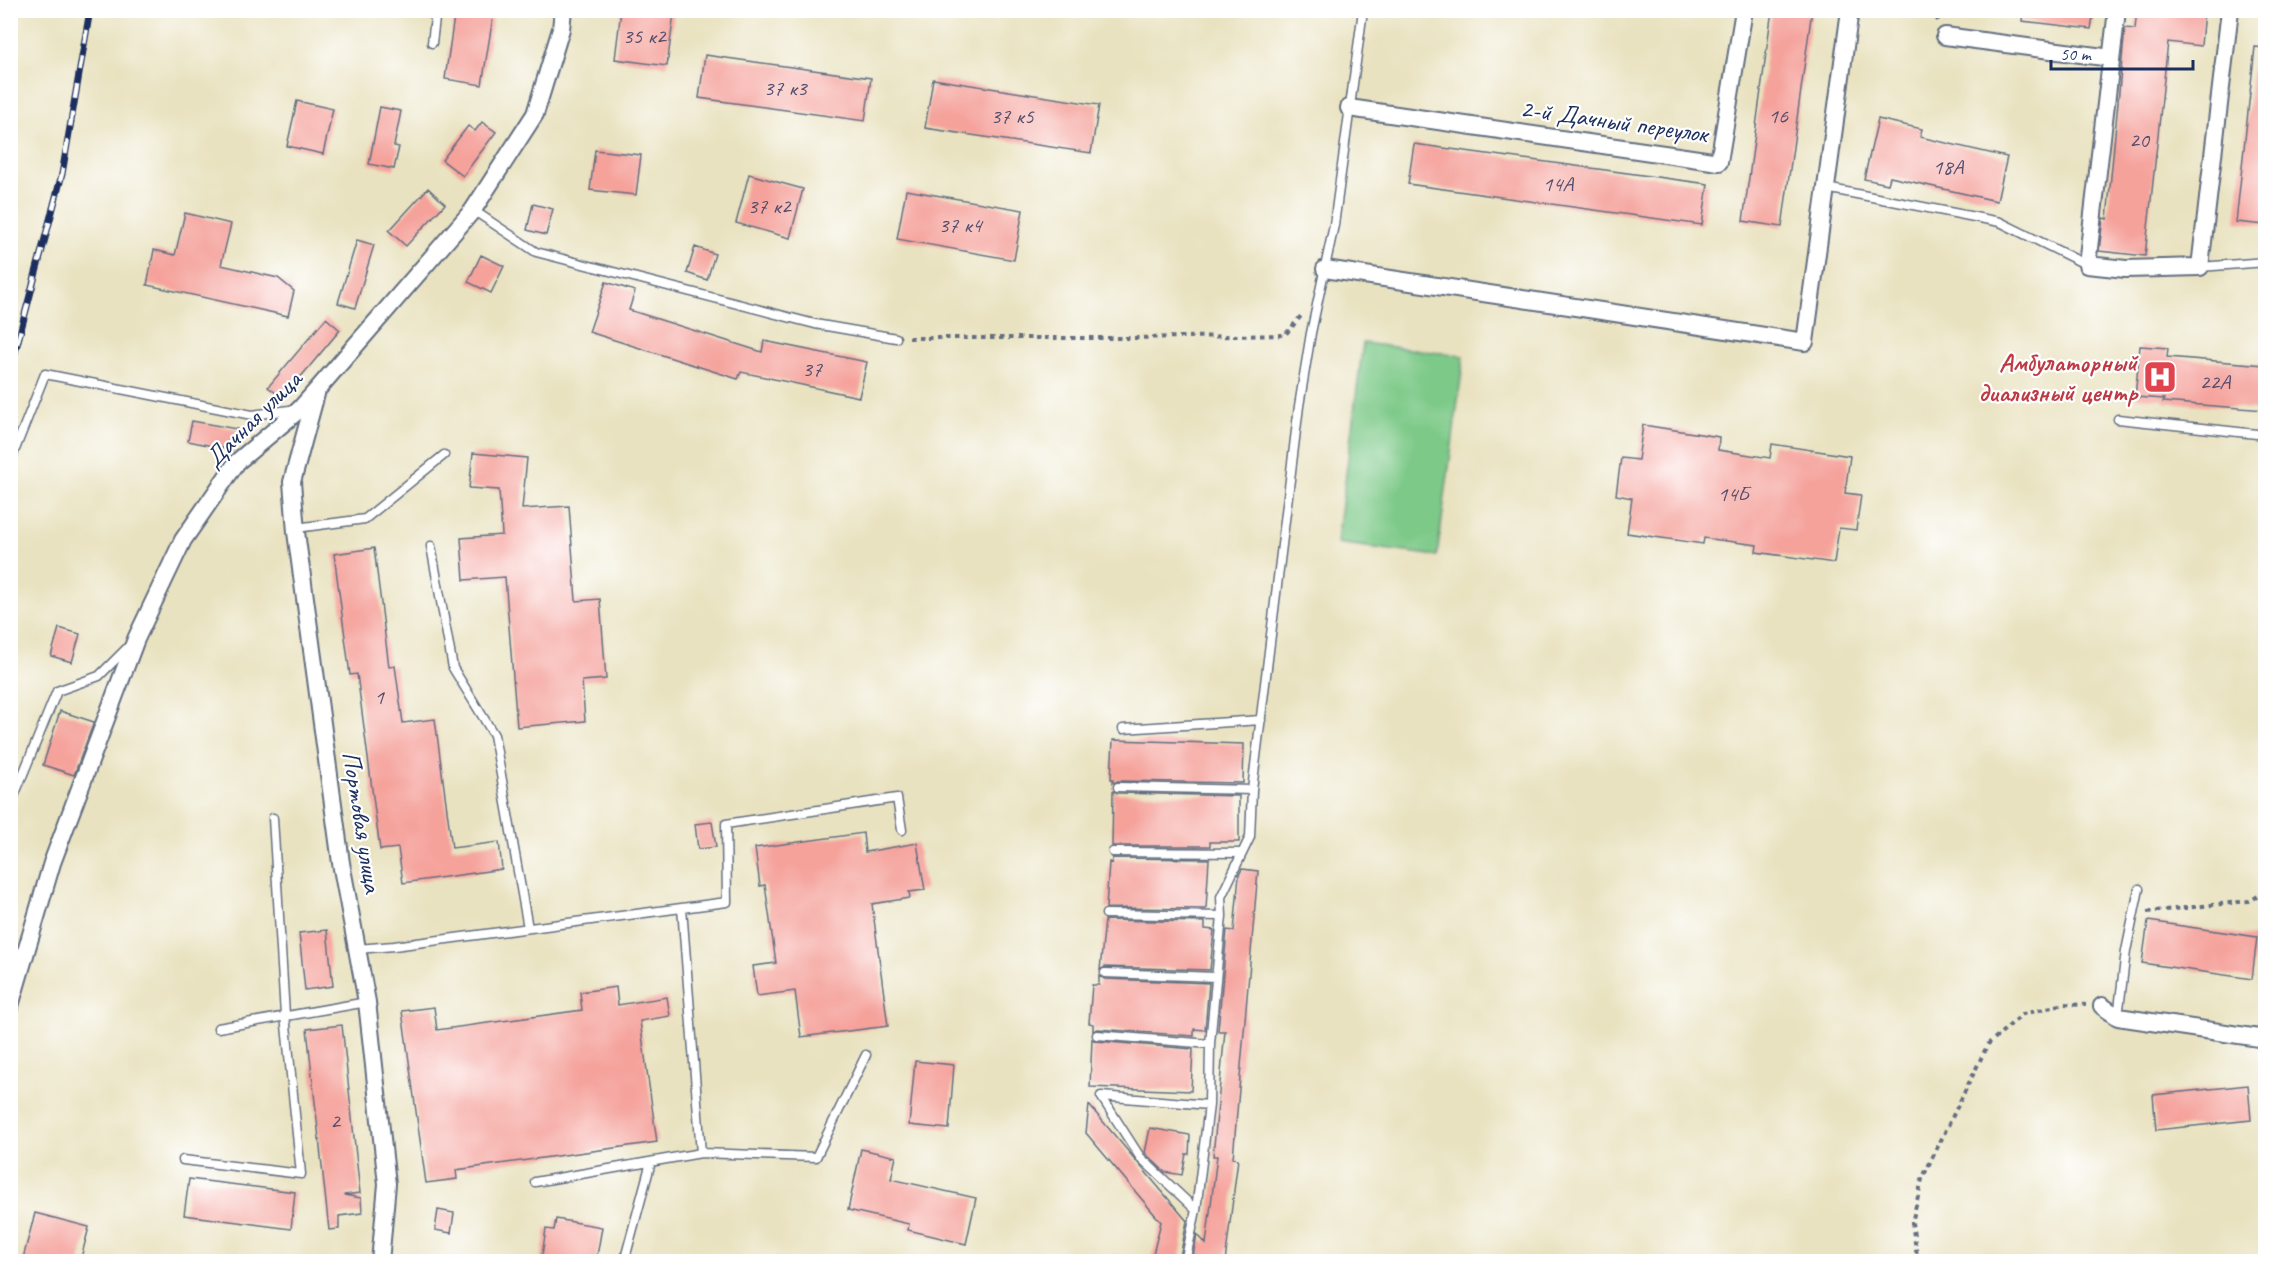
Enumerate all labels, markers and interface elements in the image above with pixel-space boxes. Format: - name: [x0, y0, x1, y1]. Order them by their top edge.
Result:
- house number: 35 к2: [622, 22, 668, 50]
- scale bar: [2051, 33, 2194, 71]
- text: 50 m: [2060, 43, 2093, 65]
- house number: 37 к3: [763, 74, 809, 102]
- street label: 2-й Дачный переулок: [1518, 92, 1712, 151]
- house number: 37 к5: [990, 102, 1035, 130]
- house number: 16: [1768, 102, 1789, 130]
- house number: 20: [2129, 126, 2151, 154]
- house number: 18А: [1933, 153, 1964, 181]
- house number: 14А: [1543, 170, 1574, 198]
- house number: 37 к2: [747, 192, 793, 220]
- house number: 37 к4: [938, 211, 984, 239]
- place label: Амбулаторный диализный центр: [1978, 346, 2139, 409]
- house number: 37: [802, 355, 823, 383]
- hospital icon: Амбулаторный диализный центр: [2142, 359, 2178, 395]
- street label: Дачная улица: [197, 362, 310, 475]
- house number: 22А: [2200, 368, 2231, 396]
- house number: 14Б: [1718, 480, 1752, 508]
- house number: 1: [374, 683, 385, 711]
- street label: Портовая улица: [335, 749, 390, 897]
- house number: 2: [330, 1107, 342, 1135]

